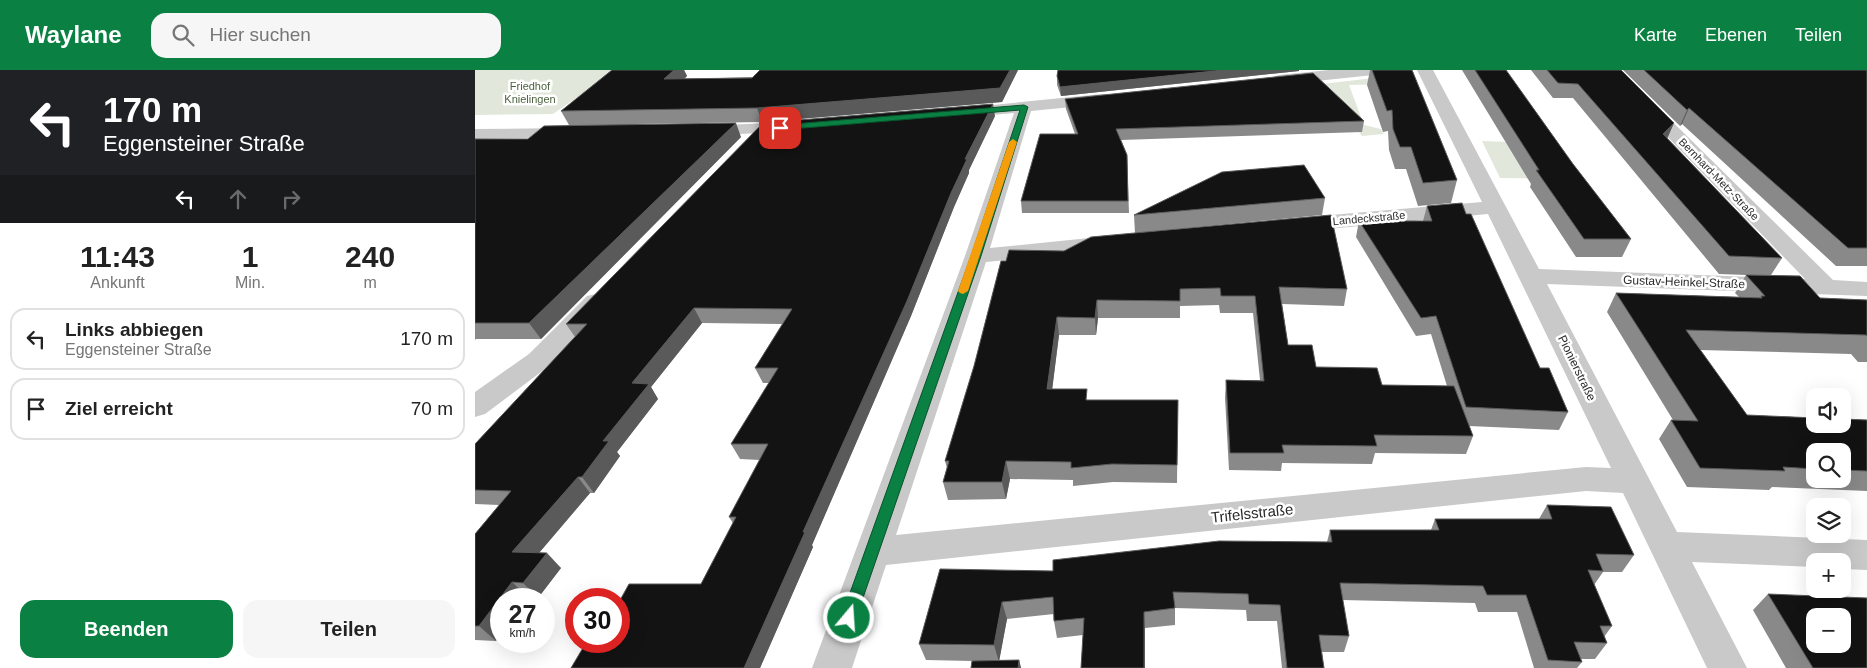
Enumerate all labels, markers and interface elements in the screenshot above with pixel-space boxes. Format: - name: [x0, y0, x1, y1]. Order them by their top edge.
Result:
- search box: [151, 13, 501, 58]
- text: Waylane: [25, 21, 121, 48]
- icon: search: [169, 21, 197, 49]
- text: Hier suchen: [209, 24, 311, 45]
- text: Karte: [1634, 25, 1677, 45]
- text: Ebenen: [1705, 25, 1767, 45]
- text: Teilen: [1795, 25, 1842, 45]
- park label: Friedhof Knielingen: [504, 80, 556, 105]
- icon: left: [20, 90, 85, 155]
- text: 170 m: [103, 90, 202, 129]
- pin: [759, 107, 801, 149]
- icon: arrive: [766, 114, 794, 142]
- text: Eggensteiner Straße: [103, 131, 305, 156]
- street label: Bernhard-Metz-Straße: [1677, 135, 1761, 223]
- icon: left: [171, 185, 199, 213]
- icon: ahead: [224, 185, 252, 213]
- icon: right: [277, 185, 305, 213]
- street label: Landeckstraße: [1332, 209, 1406, 227]
- text: 11:43: [80, 240, 155, 273]
- text: 1: [242, 240, 258, 273]
- text: 240: [345, 240, 395, 273]
- street label: Gustav-Heinkel-Straße: [1623, 273, 1746, 291]
- text: Ankunft: [90, 274, 145, 291]
- text: Min.: [235, 274, 265, 291]
- text: m: [363, 274, 377, 291]
- text: Links abbiegen: [65, 319, 203, 340]
- icon: left: [22, 325, 50, 353]
- text: 170 m: [400, 328, 453, 349]
- street label: Pionierstraße: [1555, 333, 1599, 403]
- text: Eggensteiner Straße: [65, 341, 212, 358]
- map controls: [1806, 388, 1851, 653]
- button: sound: [1806, 388, 1851, 433]
- icon: arrive: [22, 395, 50, 423]
- text: Ziel erreicht: [65, 398, 173, 419]
- text: 70 m: [411, 398, 453, 419]
- button: search: [1806, 443, 1851, 488]
- button: layers: [1806, 498, 1851, 543]
- street label: Trifelsstraße: [1210, 500, 1294, 526]
- button: +: [1806, 553, 1851, 598]
- speed limit sign: 30: [565, 588, 630, 653]
- position arrow: [822, 591, 874, 643]
- button: Beenden: [20, 600, 233, 658]
- button: Teilen: [243, 600, 455, 658]
- text: 27: [509, 600, 536, 628]
- button: −: [1806, 608, 1851, 653]
- text: km/h: [509, 626, 536, 640]

